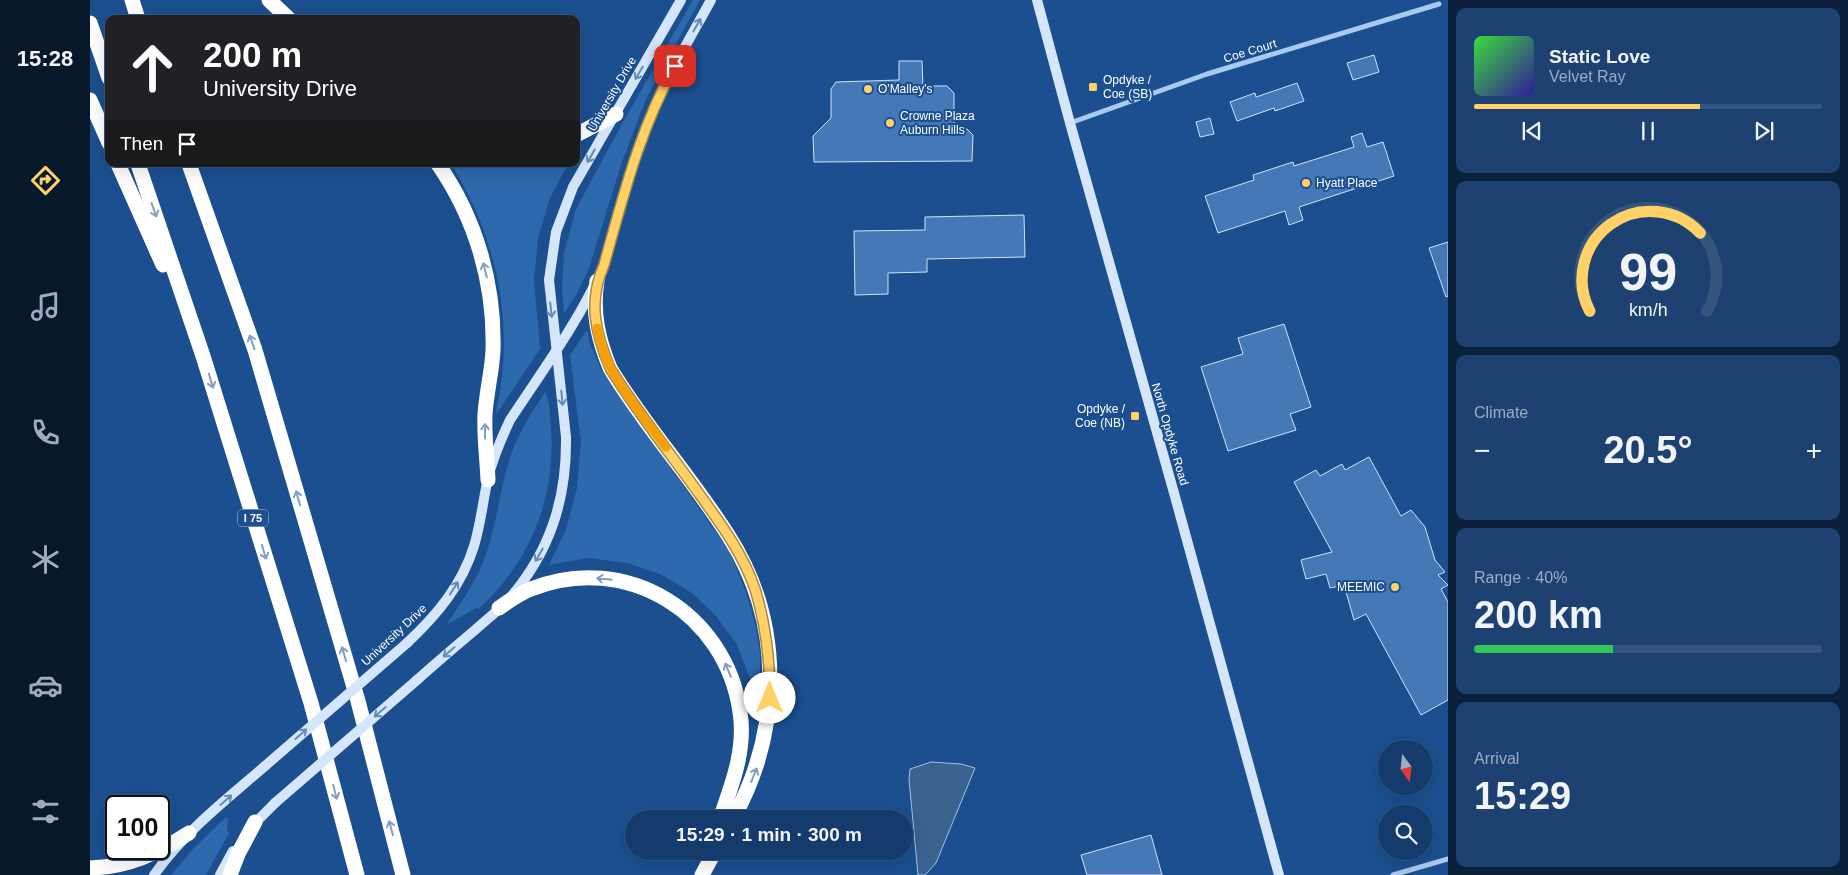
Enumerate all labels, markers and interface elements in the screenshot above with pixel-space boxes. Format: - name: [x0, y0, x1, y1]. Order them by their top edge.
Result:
- one-way arrow: [693, 19, 703, 33]
- icon: ahead: [120, 35, 185, 100]
- text: 200 m: [203, 35, 302, 74]
- street label: Coe Court: [1222, 36, 1279, 66]
- pin: [654, 45, 696, 87]
- text: 15:28: [17, 46, 73, 71]
- text: Static Love: [1549, 46, 1650, 67]
- icon: arrive: [661, 52, 689, 80]
- street label: University Drive: [585, 54, 639, 134]
- one-way arrow: [634, 65, 644, 79]
- text: Velvet Ray: [1549, 68, 1625, 85]
- place label: Opdyke / Coe (SB): [1103, 73, 1152, 101]
- text: University Drive: [203, 76, 357, 101]
- marker: Opdyke / Coe (SB): [1087, 81, 1099, 93]
- place label: O'Malley's: [878, 82, 933, 96]
- marker: O'Malley's: [862, 83, 874, 95]
- place label: Crowne Plaza Auburn Hills: [900, 109, 975, 137]
- marker: Crowne Plaza Auburn Hills: [884, 117, 896, 129]
- icon: previous: [1518, 117, 1546, 145]
- icon: pause: [1634, 117, 1662, 145]
- icon: next: [1750, 117, 1778, 145]
- icon: arrive: [173, 130, 201, 158]
- text: Then: [120, 133, 163, 154]
- one-way arrow: [586, 149, 596, 164]
- icon: directions: [28, 163, 63, 198]
- place label: Hyatt Place: [1316, 176, 1378, 190]
- marker: Hyatt Place: [1300, 177, 1312, 189]
- one-way arrow: [149, 202, 159, 218]
- text: 99: [1619, 243, 1677, 301]
- one-way arrow: [480, 262, 489, 278]
- icon: music: [28, 289, 63, 324]
- text: km/h: [1629, 300, 1667, 320]
- one-way arrow: [546, 302, 556, 318]
- one-way arrow: [247, 335, 256, 351]
- one-way arrow: [206, 372, 216, 388]
- street label: North Opdyke Road: [1149, 381, 1191, 487]
- one-way arrow: [557, 389, 567, 405]
- place label: Opdyke / Coe (NB): [1075, 402, 1126, 430]
- text: Climate: [1474, 404, 1528, 421]
- marker: Opdyke / Coe (NB): [1129, 410, 1141, 422]
- icon: phone: [28, 415, 63, 450]
- one-way arrow: [480, 423, 490, 440]
- text: 20.5°: [1603, 429, 1693, 471]
- text: −: [1474, 435, 1490, 466]
- text: +: [1806, 435, 1822, 466]
- one-way arrow: [293, 490, 303, 506]
- road number: I 75: [238, 509, 268, 526]
- icon: climate: [28, 542, 63, 577]
- one-way arrow: [260, 544, 269, 560]
- one-way arrow: [534, 548, 544, 563]
- text: Range · 40%: [1474, 569, 1567, 586]
- one-way arrow: [596, 574, 612, 584]
- place label: MEEMIC: [1337, 580, 1385, 594]
- one-way arrow: [449, 581, 460, 595]
- marker: MEEMIC: [1389, 581, 1401, 593]
- text: 200 km: [1474, 594, 1603, 636]
- street label: University Drive: [359, 601, 430, 669]
- one-way arrow: [338, 646, 348, 662]
- one-way arrow: [443, 646, 456, 658]
- one-way arrow: [723, 663, 733, 678]
- icon: car: [28, 668, 63, 703]
- position arrow: [743, 671, 795, 723]
- one-way arrow: [374, 706, 387, 717]
- one-way arrow: [295, 728, 308, 740]
- north arrow: [1378, 740, 1432, 795]
- map controls: [1378, 740, 1433, 860]
- text: Arrival: [1474, 750, 1519, 767]
- one-way arrow: [749, 768, 759, 783]
- text: 15:29: [1474, 775, 1571, 817]
- one-way arrow: [330, 784, 340, 800]
- icon: filters: [28, 794, 63, 829]
- speed limit sign: 100: [105, 795, 170, 860]
- one-way arrow: [219, 795, 232, 806]
- button: search: [1378, 805, 1433, 860]
- one-way arrow: [385, 820, 395, 836]
- text: 15:29 · 1 min · 300 m: [676, 824, 862, 845]

